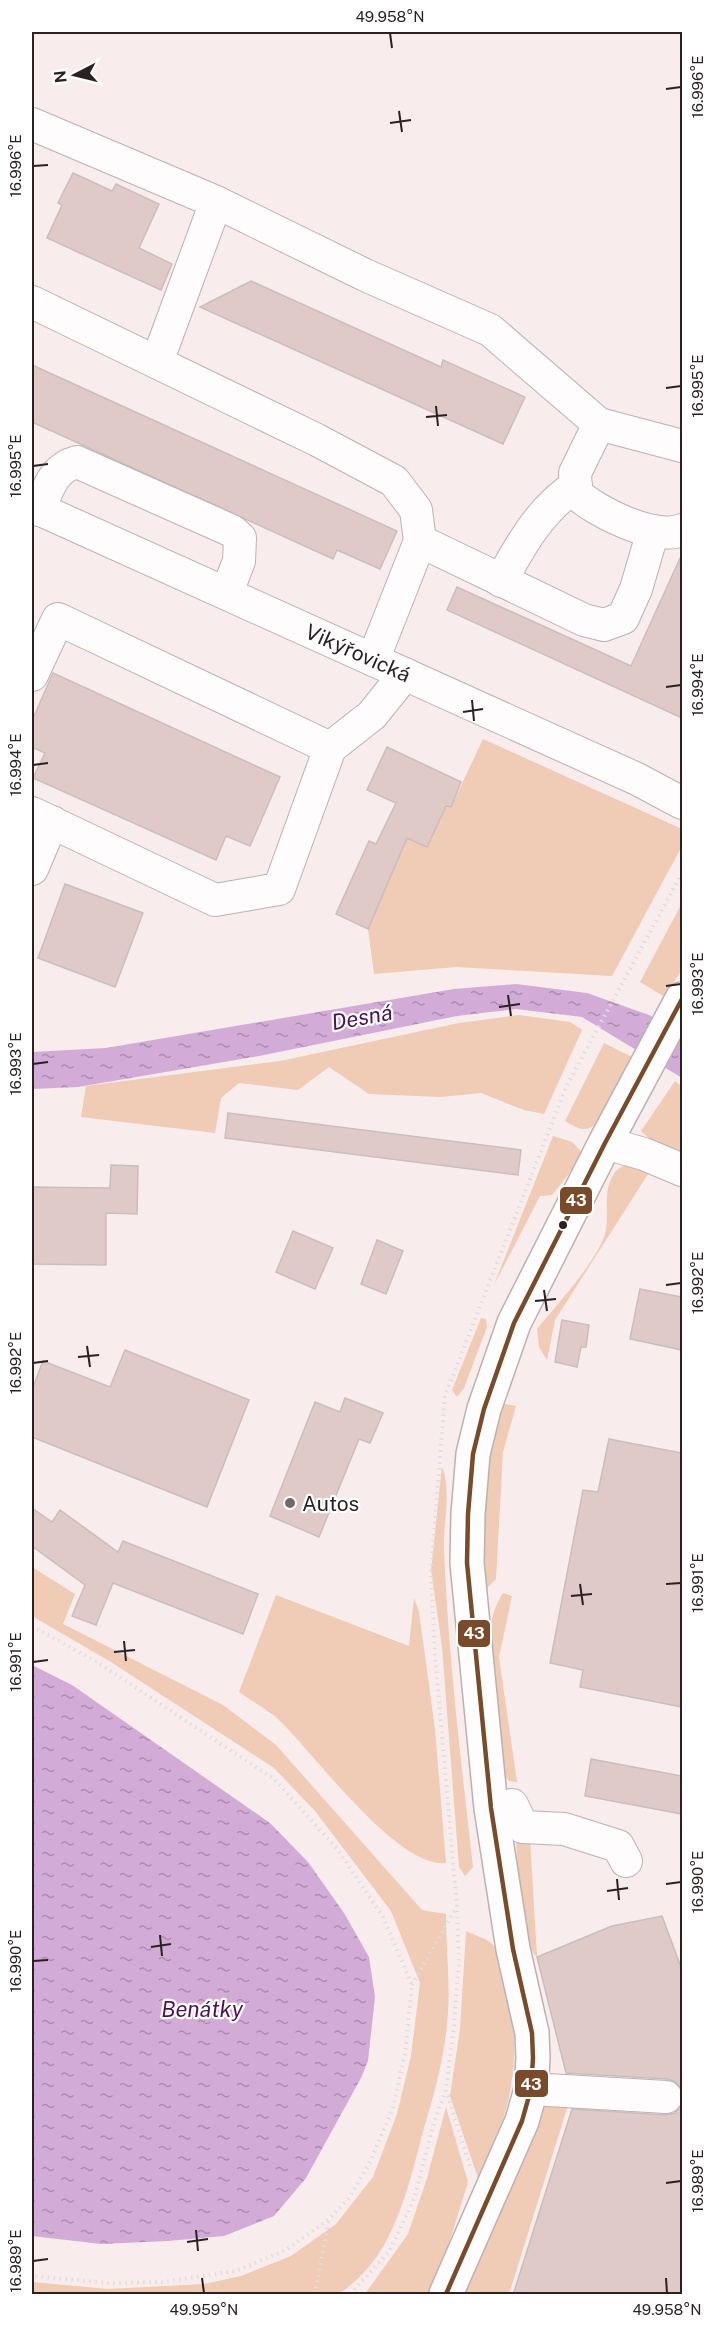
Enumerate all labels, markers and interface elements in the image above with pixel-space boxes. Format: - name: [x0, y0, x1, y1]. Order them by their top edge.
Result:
- text: 49.958°N: [355, 8, 425, 25]
- north arrow: [45, 45, 105, 105]
- text: 16.996°E: [689, 56, 706, 118]
- text: N: [50, 69, 71, 84]
- text: 16.996°E: [7, 135, 24, 197]
- text: 16.995°E: [689, 354, 706, 418]
- text: 16.995°E: [7, 434, 24, 498]
- street label: Vikýřovická: [301, 619, 415, 687]
- text: 16.994°E: [689, 653, 706, 717]
- text: 16.994°E: [7, 733, 24, 797]
- text: 16.993°E: [689, 952, 706, 1016]
- water label: Desná: [329, 999, 395, 1035]
- text: 16.993°E: [7, 1032, 24, 1096]
- line badge: 43: [559, 1186, 593, 1215]
- text: 43: [565, 1191, 587, 1210]
- unlabelled marker: [557, 1219, 569, 1231]
- text: 16.992°E: [689, 1252, 706, 1314]
- text: 16.992°E: [7, 1332, 24, 1394]
- place label: Autos: [302, 1491, 359, 1516]
- marker: Autos: [283, 1496, 297, 1510]
- text: 16.991°E: [689, 1553, 706, 1613]
- line badge: 43: [457, 1619, 491, 1648]
- text: 43: [463, 1624, 485, 1643]
- text: 16.991°E: [7, 1632, 24, 1692]
- text: 16.990°E: [689, 1851, 706, 1913]
- text: 16.990°E: [7, 1930, 24, 1992]
- water label: Benátky: [161, 1996, 244, 2022]
- line badge: 43: [514, 2069, 549, 2098]
- text: 43: [520, 2075, 542, 2094]
- text: 16.989°E: [689, 2149, 706, 2213]
- text: 16.989°E: [7, 2229, 24, 2293]
- text: 49.959°N: [170, 2301, 238, 2318]
- text: 49.958°N: [632, 2301, 702, 2318]

